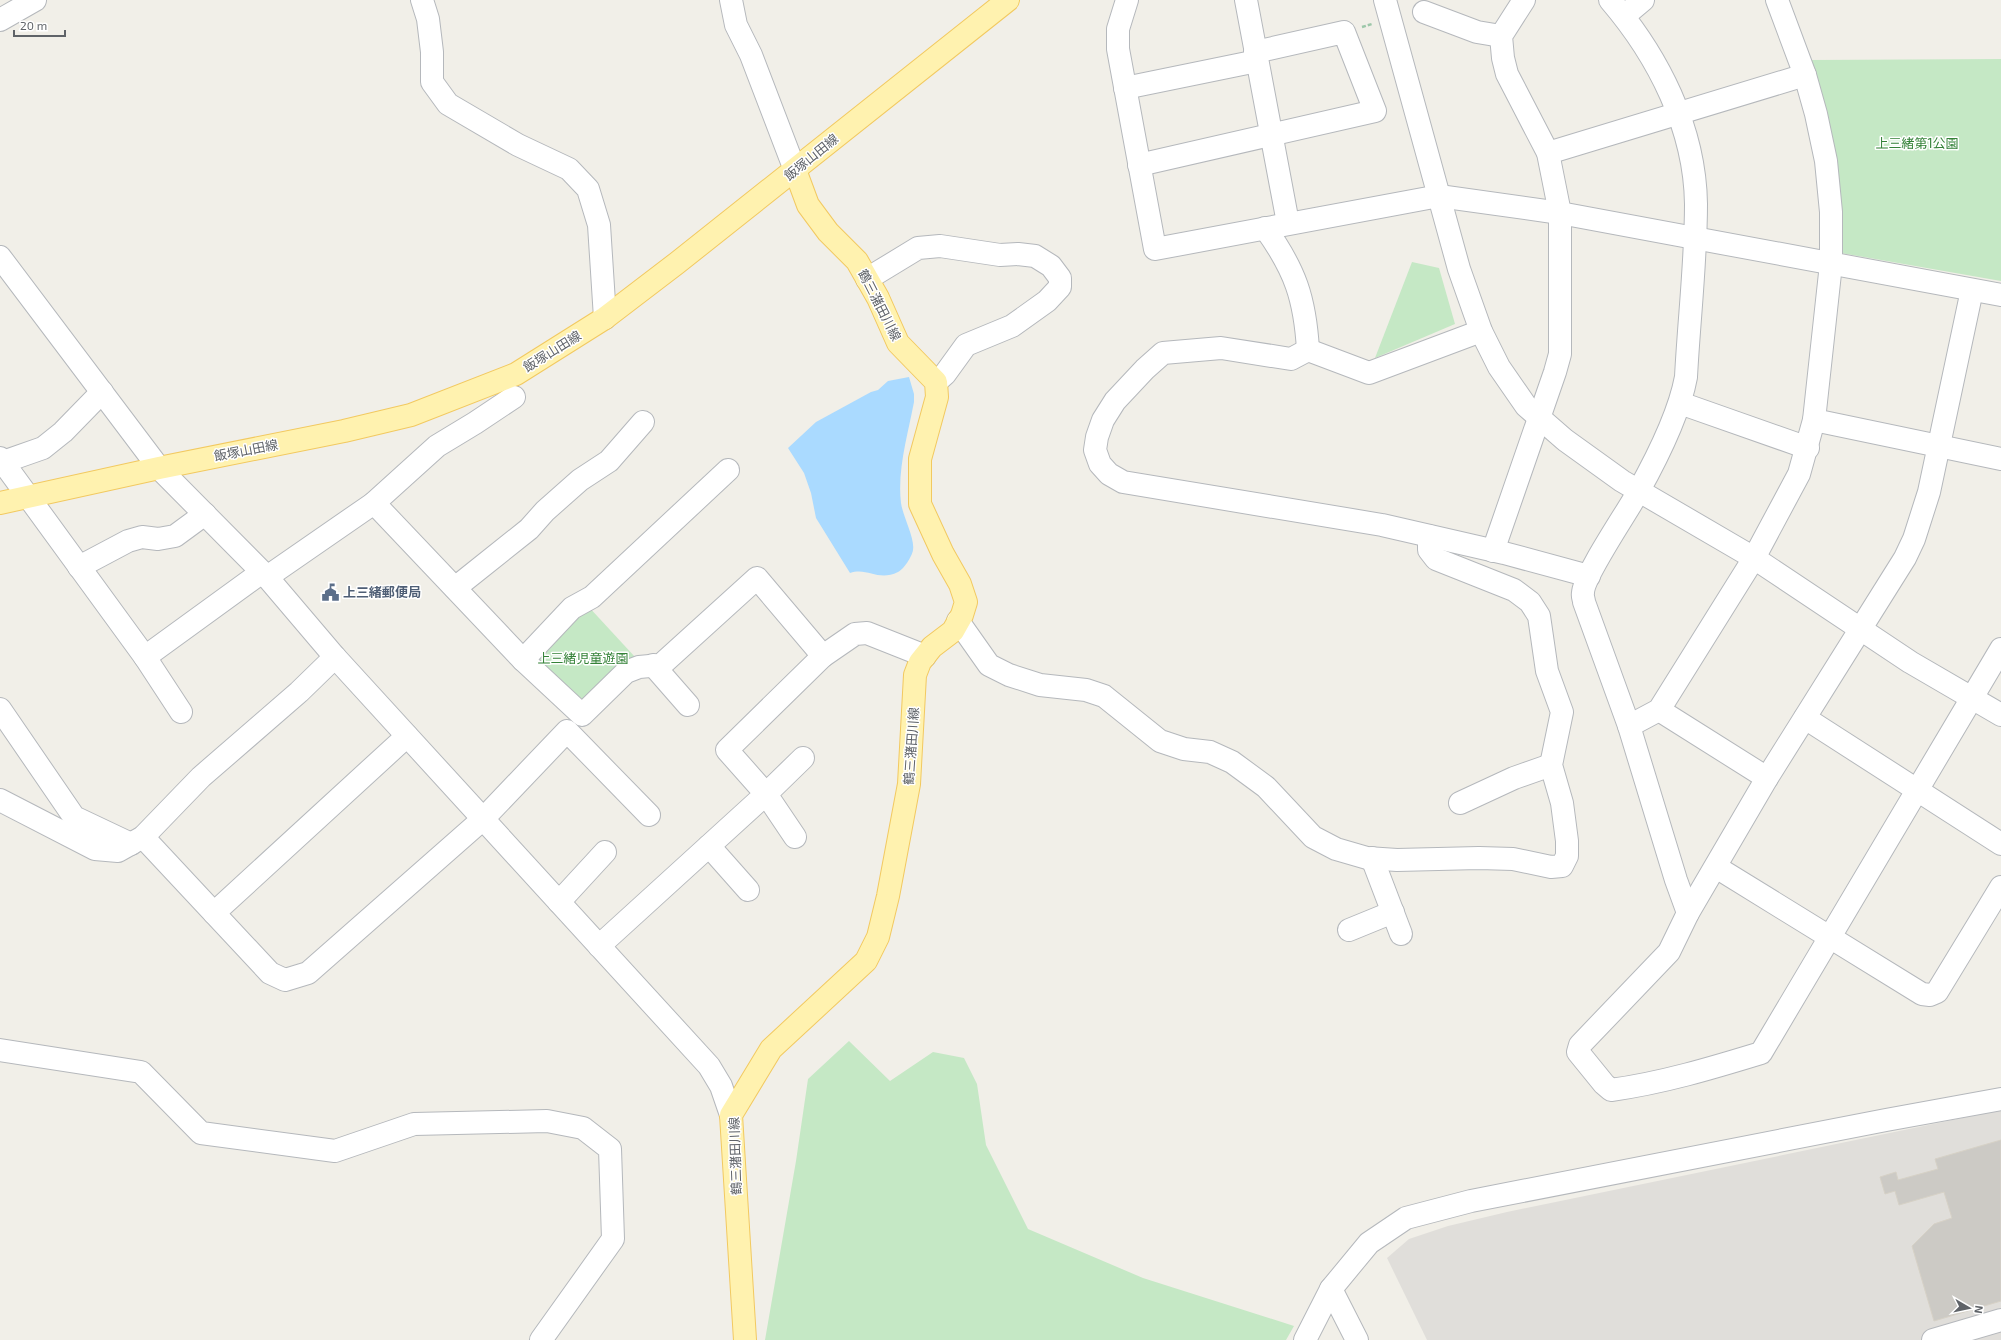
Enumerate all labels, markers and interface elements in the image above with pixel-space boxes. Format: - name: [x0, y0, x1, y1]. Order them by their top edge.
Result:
- scale bar: [14, 12, 65, 38]
- text: 20 m: [20, 18, 47, 32]
- street label: 飯塚山田線: [781, 130, 841, 184]
- park label: 上三緒第1公園: [1875, 135, 1959, 151]
- street label: 鶴三潴田川線: [855, 267, 905, 343]
- street label: 飯塚山田線: [520, 327, 584, 375]
- street label: 飯塚山田線: [213, 436, 279, 464]
- public building icon: 上三緒郵便局: [320, 582, 340, 602]
- place label: 上三緒郵便局: [343, 584, 421, 600]
- park label: 上三緒児童遊園: [537, 650, 629, 666]
- street label: 鶴三潴田川線: [900, 707, 922, 785]
- street label: 鶴三潴田川線: [726, 1117, 744, 1195]
- north arrow: [1949, 1288, 1989, 1328]
- text: N: [1972, 1305, 1986, 1315]

